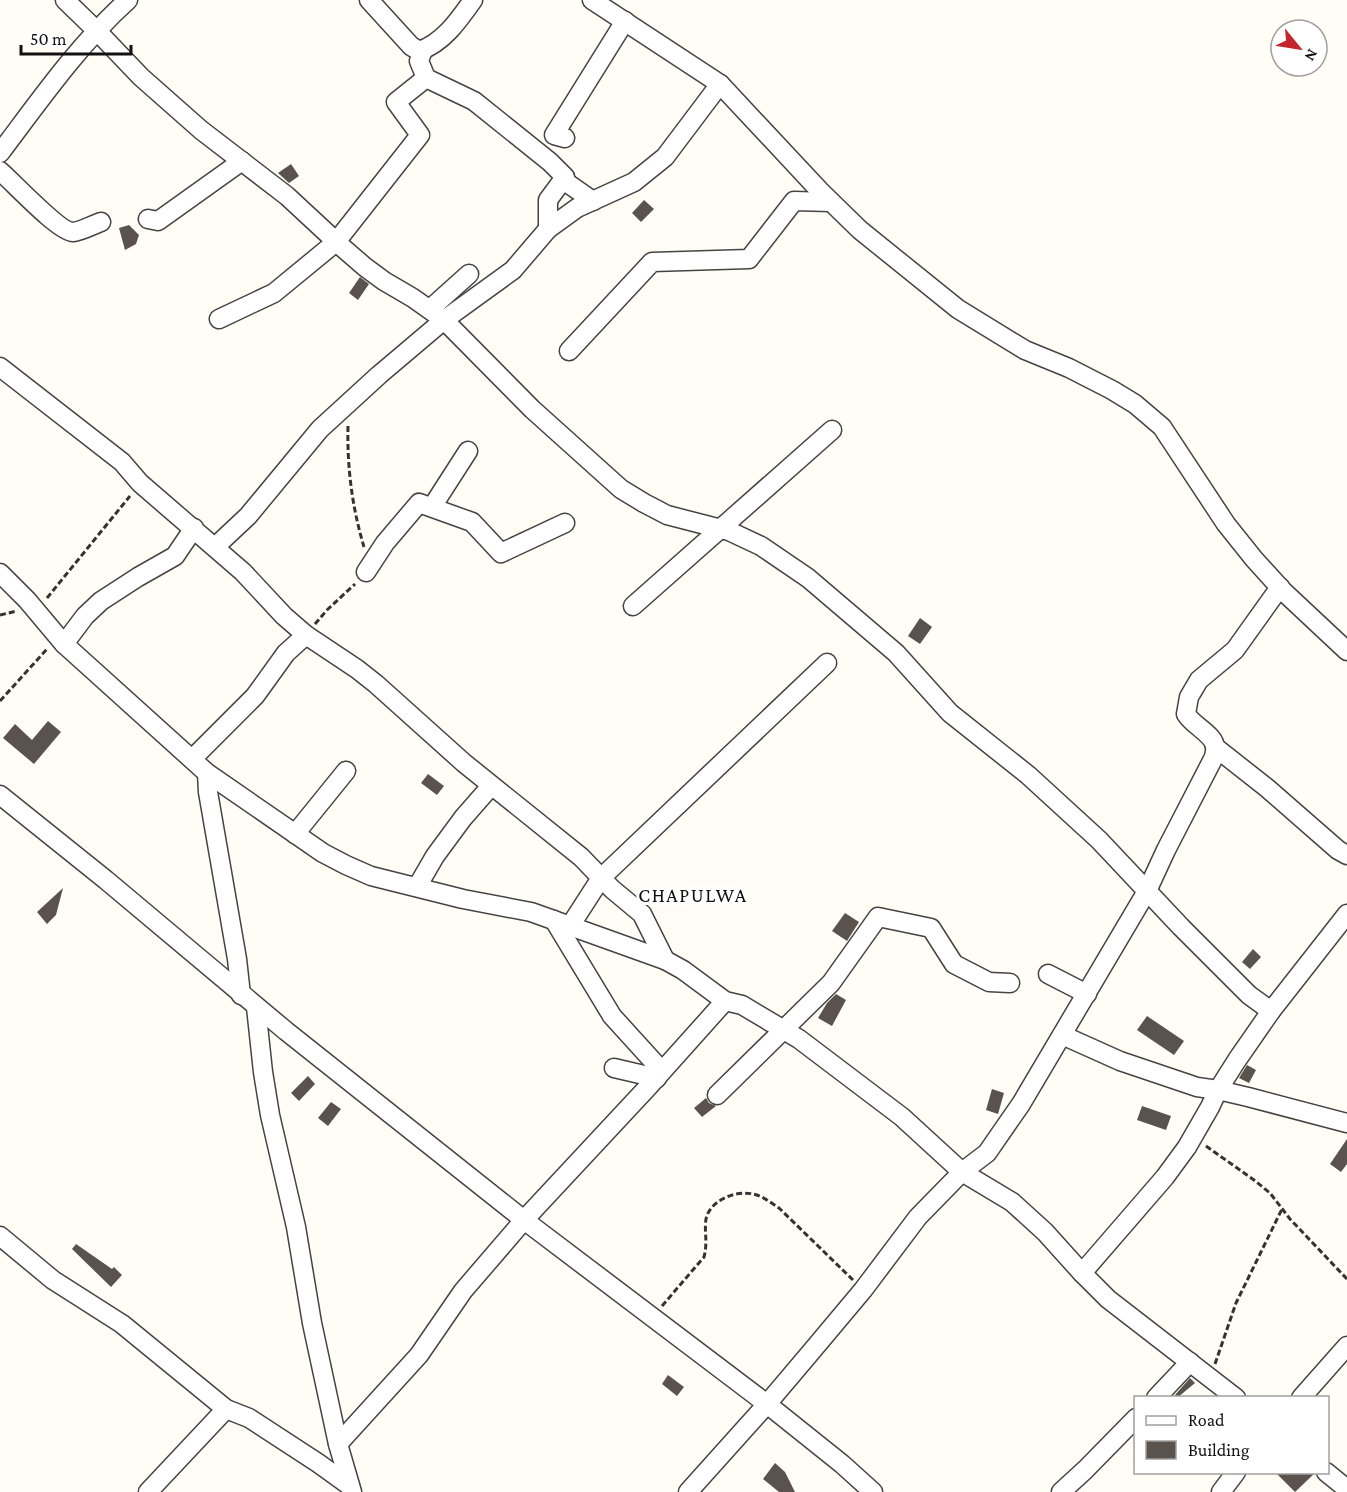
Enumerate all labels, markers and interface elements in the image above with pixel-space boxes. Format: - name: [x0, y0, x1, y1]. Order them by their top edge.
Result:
- scale bar: [21, 18, 130, 56]
- north arrow: [1269, 18, 1329, 78]
- text: 50 m: [30, 29, 67, 49]
- text: N: [1301, 46, 1322, 64]
- district label: CHAPULWA: [638, 884, 748, 906]
- legend: [1134, 1396, 1329, 1474]
- text: Road: [1188, 1410, 1225, 1430]
- text: Building: [1188, 1440, 1250, 1460]

